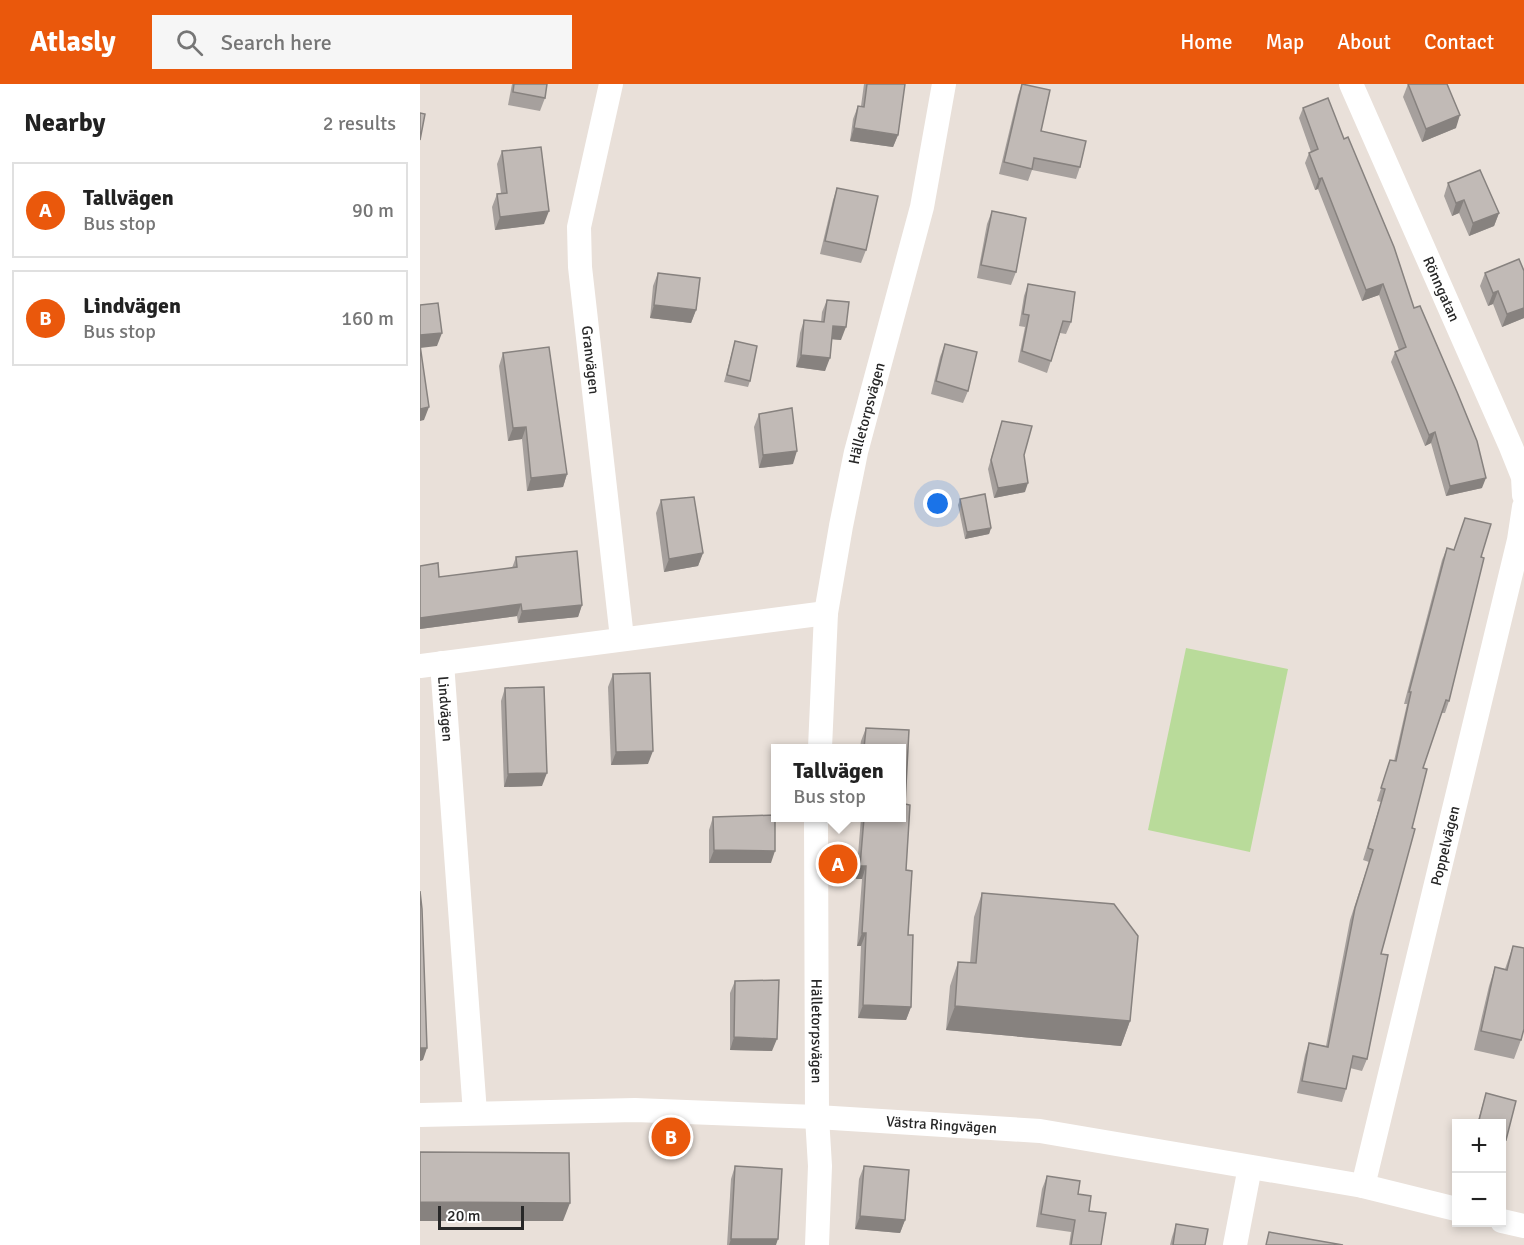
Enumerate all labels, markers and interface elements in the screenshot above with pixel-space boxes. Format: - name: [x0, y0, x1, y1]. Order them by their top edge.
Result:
- search box: [152, 15, 572, 69]
- text: Atlasly: [30, 25, 116, 59]
- icon: search: [173, 26, 206, 59]
- text: Search here: [221, 29, 332, 56]
- text: Home: [1180, 29, 1233, 55]
- text: Map: [1266, 29, 1304, 55]
- text: About: [1337, 29, 1391, 55]
- text: Contact: [1424, 29, 1494, 55]
- text: Nearby: [24, 107, 105, 139]
- text: 2 results: [323, 111, 396, 136]
- text: Tallvägen: [83, 184, 174, 211]
- text: A: [39, 198, 52, 223]
- text: 90 m: [352, 198, 394, 223]
- text: Bus stop: [83, 211, 156, 236]
- street label: Rönngatan: [1419, 254, 1464, 324]
- text: Lindvägen: [83, 292, 181, 319]
- text: B: [39, 306, 52, 331]
- text: 160 m: [341, 306, 394, 331]
- text: Bus stop: [83, 319, 156, 344]
- street label: Granvägen: [578, 325, 603, 395]
- street label: Hälletorpsvägen: [845, 360, 889, 466]
- your location: [923, 489, 952, 518]
- street label: Lindvägen: [434, 675, 457, 742]
- popup: [771, 744, 906, 822]
- text: Tallvägen: [793, 757, 884, 784]
- text: Bus stop: [793, 784, 866, 809]
- street label: Poppelvägen: [1427, 804, 1463, 888]
- pin: A: [818, 842, 858, 886]
- street label: Hälletorpsvägen: [808, 979, 826, 1083]
- street label: Västra Ringvägen: [886, 1112, 998, 1137]
- pin: B: [652, 1114, 690, 1160]
- map controls: [1452, 1119, 1506, 1227]
- button: +: [1452, 1119, 1506, 1173]
- button: −: [1452, 1173, 1506, 1227]
- scale bar: [438, 1203, 524, 1230]
- text: 20 m: [447, 1206, 481, 1226]

